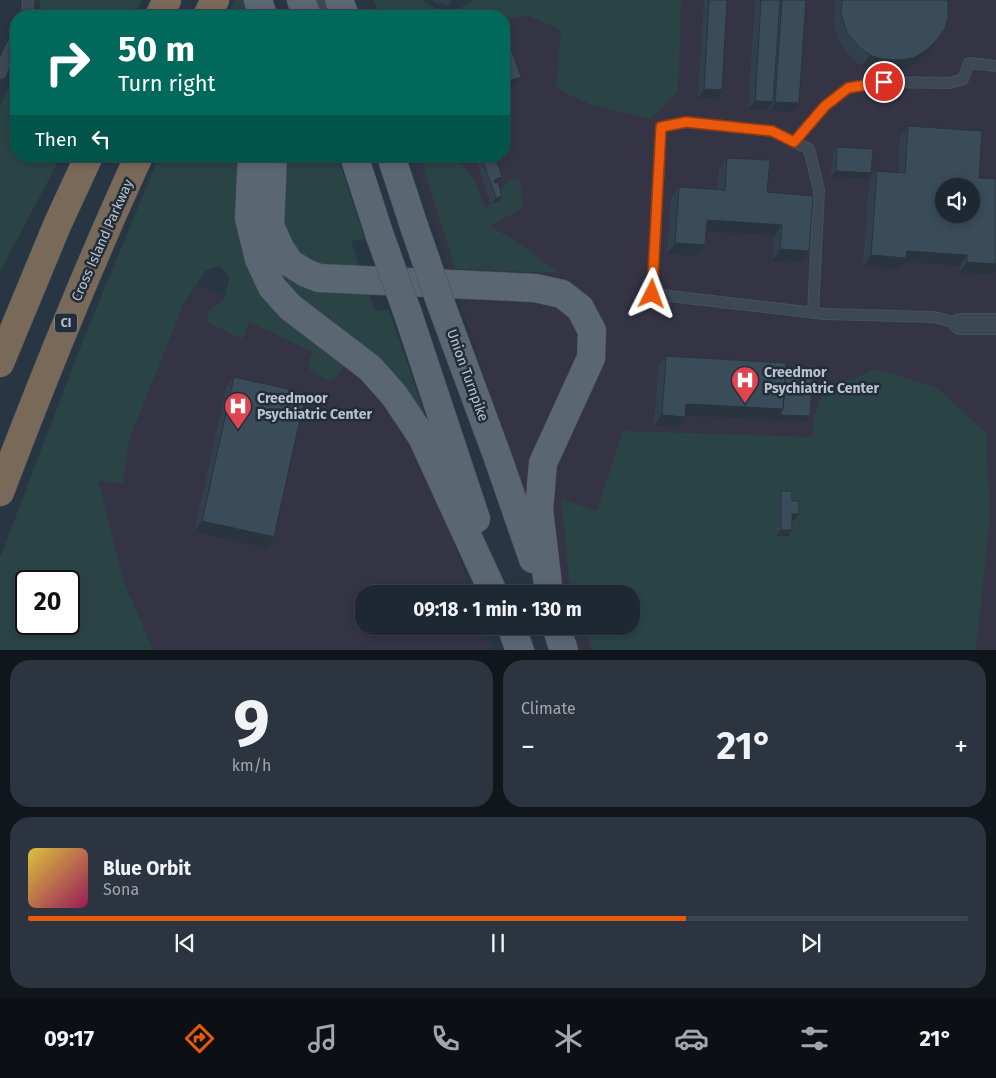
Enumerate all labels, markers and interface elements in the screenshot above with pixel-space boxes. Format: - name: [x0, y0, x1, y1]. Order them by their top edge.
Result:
- text: 50 m: [118, 28, 195, 70]
- icon: right: [35, 30, 100, 95]
- pin: [863, 61, 905, 103]
- icon: arrive: [870, 68, 898, 96]
- text: Turn right: [118, 70, 215, 97]
- icon: left: [87, 125, 115, 153]
- text: Then: [35, 128, 77, 151]
- street label: Cross Island Parkway: [68, 176, 137, 304]
- map controls: [935, 178, 980, 223]
- button: sound: [935, 178, 980, 223]
- position arrow: [625, 267, 677, 319]
- road number: CI: [55, 314, 77, 332]
- street label: Union Turnpike: [443, 327, 492, 424]
- place label: Creedmor Psychiatric Center: [764, 364, 879, 397]
- hospital icon: Creedmor Psychiatric Center: [730, 365, 760, 404]
- place label: Creedmoor Psychiatric Center: [257, 390, 372, 423]
- hospital icon: Creedmoor Psychiatric Center: [223, 391, 253, 430]
- speed limit sign: 20: [15, 570, 80, 635]
- text: 09:18 · 1 min · 130 m: [413, 598, 582, 621]
- text: 9: [233, 684, 270, 762]
- text: Climate: [521, 699, 576, 718]
- text: 21°: [716, 723, 773, 769]
- text: −: [521, 730, 535, 763]
- text: +: [954, 730, 968, 763]
- text: km/h: [232, 756, 271, 775]
- text: Blue Orbit: [103, 857, 191, 880]
- text: Sona: [103, 880, 139, 899]
- icon: previous: [171, 929, 199, 957]
- icon: pause: [484, 929, 512, 957]
- icon: next: [797, 929, 825, 957]
- icon: directions: [182, 1021, 217, 1056]
- icon: music: [305, 1021, 340, 1056]
- icon: phone: [428, 1021, 463, 1056]
- icon: climate: [551, 1021, 586, 1056]
- icon: car: [674, 1021, 709, 1056]
- icon: filters: [797, 1021, 832, 1056]
- text: 09:17: [44, 1025, 94, 1052]
- text: 21°: [919, 1025, 952, 1052]

